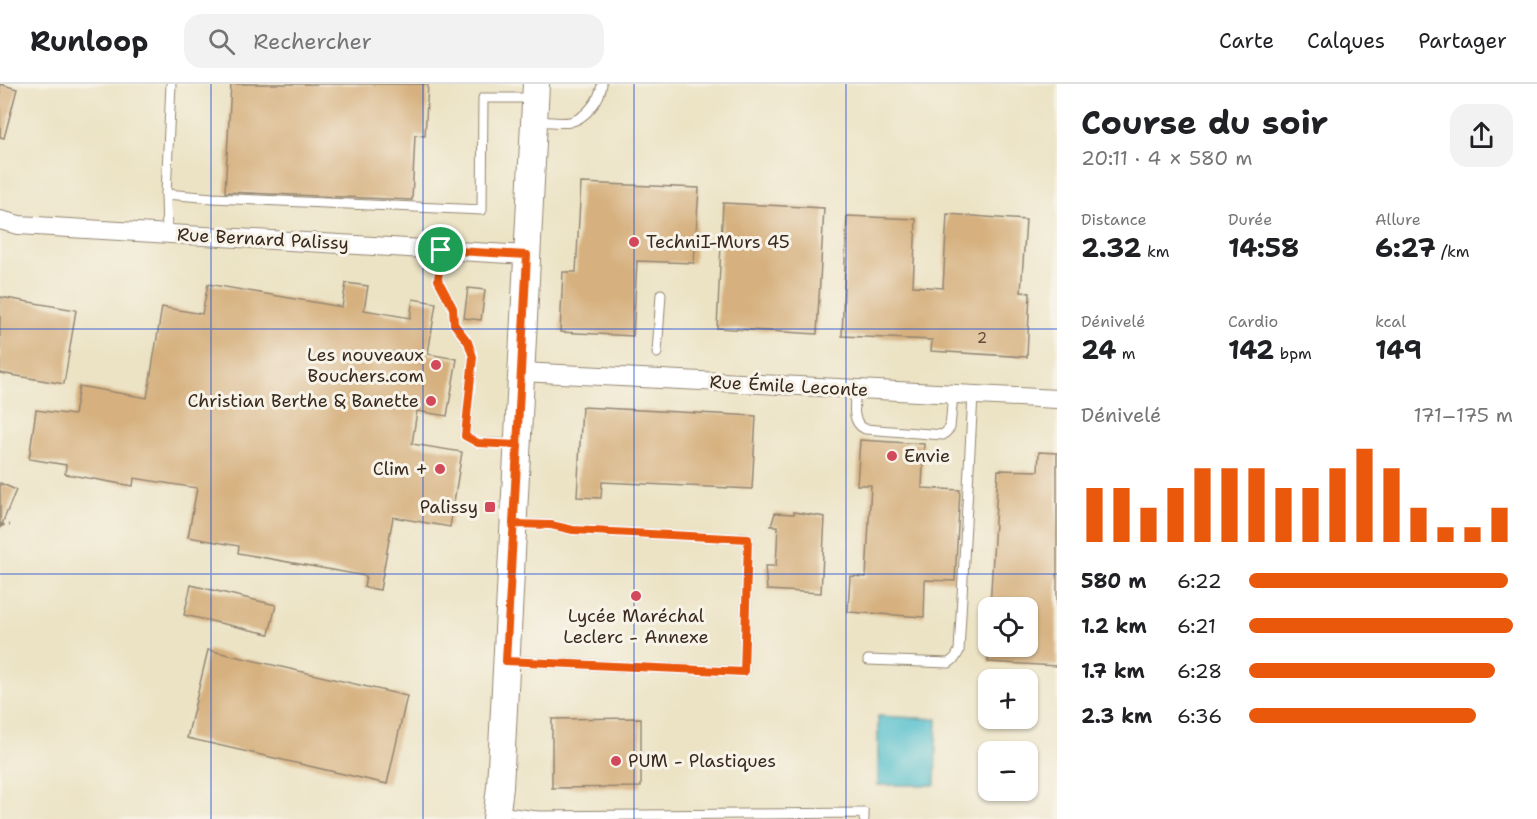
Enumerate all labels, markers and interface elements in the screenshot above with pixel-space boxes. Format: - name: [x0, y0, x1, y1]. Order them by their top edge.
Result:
- search box: [184, 14, 604, 68]
- text: Runloop: [30, 22, 148, 60]
- icon: search: [205, 25, 238, 58]
- text: Rechercher: [253, 27, 372, 56]
- text: Carte: [1219, 27, 1274, 55]
- text: Calques: [1307, 27, 1385, 55]
- text: Partager: [1418, 27, 1507, 55]
- text: Course du soir: [1081, 100, 1328, 145]
- button: share: [1450, 104, 1513, 167]
- text: 20:11 · 4 × 580 m: [1081, 145, 1252, 171]
- text: Distance: [1081, 209, 1147, 230]
- text: Durée: [1228, 209, 1272, 230]
- text: Allure: [1375, 209, 1421, 230]
- street label: Rue Bernard Palissy: [176, 223, 350, 255]
- pin: [415, 224, 466, 275]
- place label: TechniI-Murs 45: [646, 230, 790, 254]
- text: 2.32: [1081, 230, 1142, 265]
- text: 14:58: [1228, 230, 1299, 265]
- text: 6:27: [1375, 230, 1436, 265]
- icon: arrive: [424, 233, 457, 266]
- marker: TechniI-Murs 45: [627, 235, 641, 249]
- text: km: [1142, 241, 1170, 262]
- text: /km: [1436, 241, 1470, 262]
- text: Dénivelé: [1081, 311, 1145, 332]
- text: Cardio: [1228, 311, 1278, 332]
- text: kcal: [1375, 311, 1406, 332]
- house number: 2: [977, 328, 987, 348]
- text: 24: [1081, 332, 1116, 367]
- text: 142: [1228, 332, 1274, 367]
- text: 149: [1375, 332, 1422, 367]
- place label: Les nouveaux Bouchers.com: [307, 343, 424, 388]
- text: m: [1116, 343, 1136, 364]
- text: bpm: [1274, 343, 1312, 364]
- marker: Les nouveaux Bouchers.com: [429, 358, 443, 372]
- street label: Rue Émile Leconte: [709, 370, 869, 402]
- place label: Christian Berthe & Banette: [187, 389, 419, 413]
- marker: Christian Berthe & Banette: [424, 394, 438, 408]
- text: Dénivelé: [1081, 402, 1161, 428]
- text: 171–175 m: [1413, 402, 1513, 428]
- place label: Envie: [904, 444, 950, 468]
- marker: Envie: [885, 449, 899, 463]
- place label: Clim +: [373, 457, 428, 481]
- marker: Clim +: [433, 462, 447, 476]
- place label: Palissy: [420, 495, 478, 519]
- marker: Palissy: [483, 500, 497, 514]
- text: 580 m: [1081, 568, 1146, 594]
- text: 6:22: [1177, 568, 1222, 594]
- marker: Lycée Maréchal Leclerc - Annexe: [629, 589, 643, 603]
- map controls: [978, 597, 1038, 801]
- button: locate: [978, 597, 1038, 657]
- place label: Lycée Maréchal Leclerc - Annexe: [563, 604, 709, 649]
- text: 1.2 km: [1081, 613, 1147, 639]
- text: 6:21: [1177, 613, 1216, 639]
- text: 1.7 km: [1081, 658, 1145, 684]
- text: 6:28: [1177, 658, 1222, 684]
- button: +: [978, 669, 1038, 729]
- text: 2.3 km: [1081, 703, 1152, 729]
- text: 6:36: [1177, 703, 1222, 729]
- button: −: [978, 741, 1038, 801]
- place label: PUM - Plastiques: [628, 749, 776, 773]
- marker: PUM - Plastiques: [609, 754, 623, 768]

